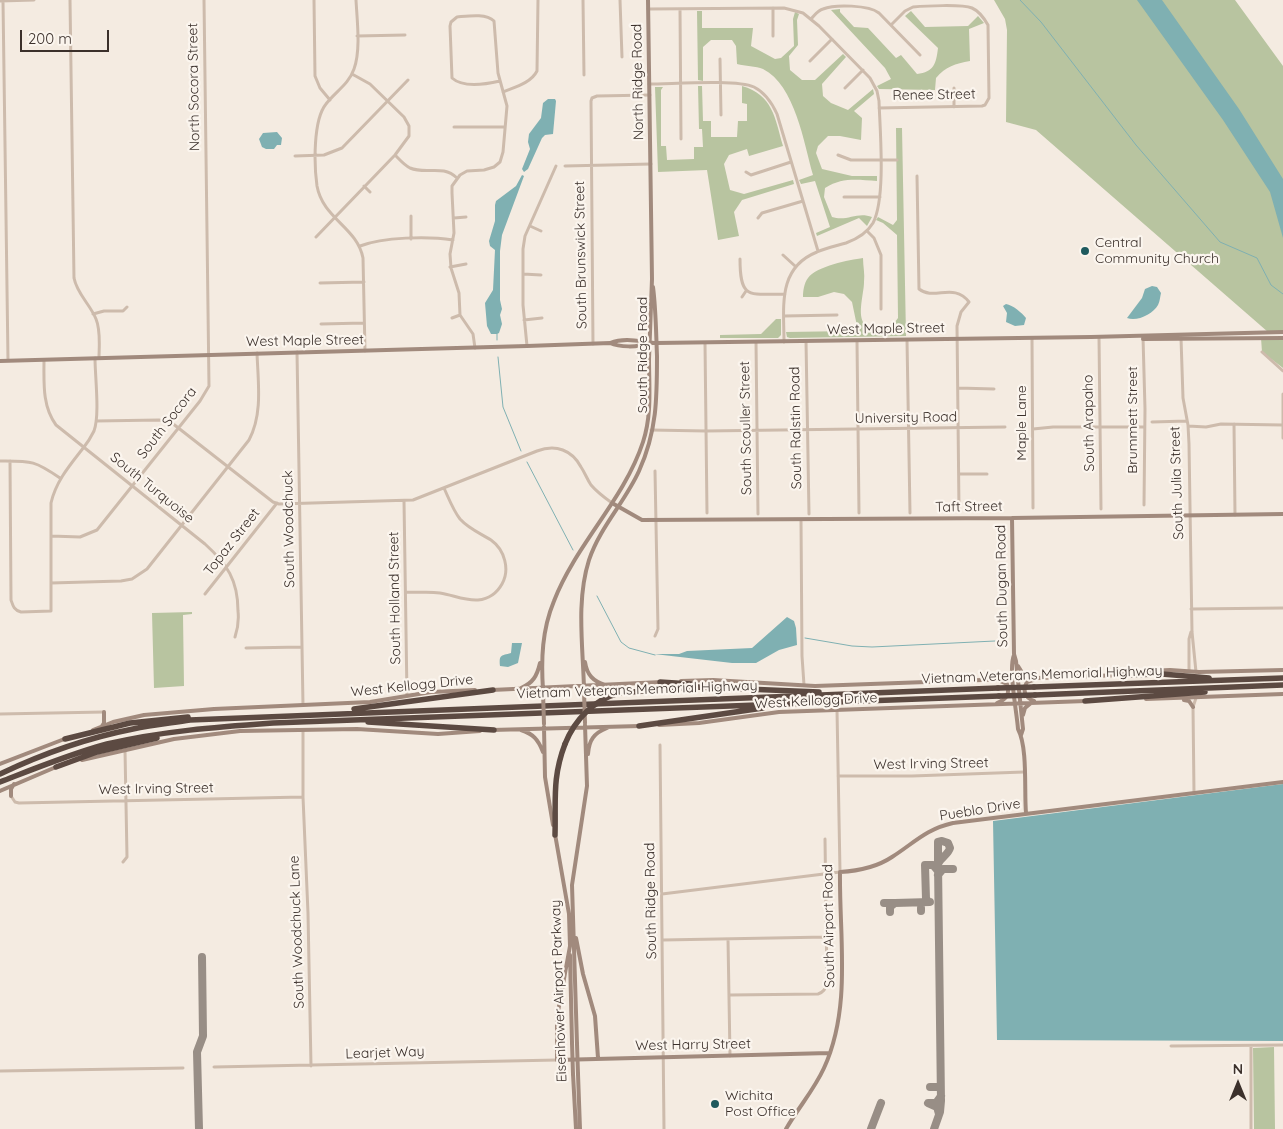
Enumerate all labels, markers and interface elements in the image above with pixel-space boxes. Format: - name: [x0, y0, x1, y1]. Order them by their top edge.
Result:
- scale bar: [22, 20, 111, 52]
- street label: North Socora Street: [184, 23, 204, 151]
- street label: North Ridge Road: [629, 24, 647, 140]
- text: 200 m: [28, 29, 72, 48]
- street label: Renee Street: [892, 86, 976, 104]
- street label: South Brunswick Street: [571, 181, 591, 329]
- place label: Central Community Church: [1095, 235, 1219, 268]
- marker: Central Community Church: [1079, 245, 1091, 257]
- street label: South Ridge Road: [635, 297, 651, 413]
- street label: West Maple Street: [827, 320, 945, 338]
- street label: West Maple Street: [246, 332, 364, 350]
- street label: South Scouller Street: [736, 361, 756, 495]
- street label: South Ralstin Road: [787, 366, 805, 490]
- street label: Brummett Street: [1125, 366, 1141, 474]
- street label: South Arapaho: [1080, 374, 1098, 472]
- street label: South Socora: [134, 384, 200, 462]
- street label: Maple Lane: [1014, 385, 1030, 461]
- street label: University Road: [855, 409, 957, 427]
- street label: South Julia Street: [1167, 426, 1187, 540]
- street label: South Turquoise: [107, 449, 197, 527]
- street label: South Woodchuck: [280, 470, 298, 588]
- street label: Taft Street: [935, 498, 1003, 516]
- street label: Topaz Street: [200, 505, 264, 579]
- street label: South Dugan Road: [993, 525, 1011, 647]
- street label: South Holland Street: [385, 531, 405, 665]
- street label: Vietnam Veterans Memorial Highway: [921, 662, 1163, 688]
- street label: West Kellogg Drive: [350, 671, 474, 701]
- street label: Vietnam Veterans Memorial Highway: [516, 677, 758, 703]
- street label: West Kellogg Drive: [754, 689, 878, 713]
- street label: West Irving Street: [873, 755, 989, 773]
- street label: West Irving Street: [98, 780, 214, 798]
- street label: Pueblo Drive: [938, 795, 1022, 825]
- street label: South Ridge Road: [642, 843, 660, 959]
- street label: South Woodchuck Lane: [286, 855, 308, 1009]
- street label: South Airport Road: [820, 864, 838, 988]
- street label: Eisenhower Airport Parkway: [547, 899, 571, 1083]
- street label: West Harry Street: [635, 1036, 751, 1054]
- street label: Learjet Way: [345, 1043, 425, 1063]
- north arrow: [1213, 1059, 1263, 1109]
- text: N: [1233, 1060, 1243, 1078]
- place label: Wichita Post Office: [725, 1088, 796, 1120]
- marker: Wichita Post Office: [709, 1098, 721, 1110]

